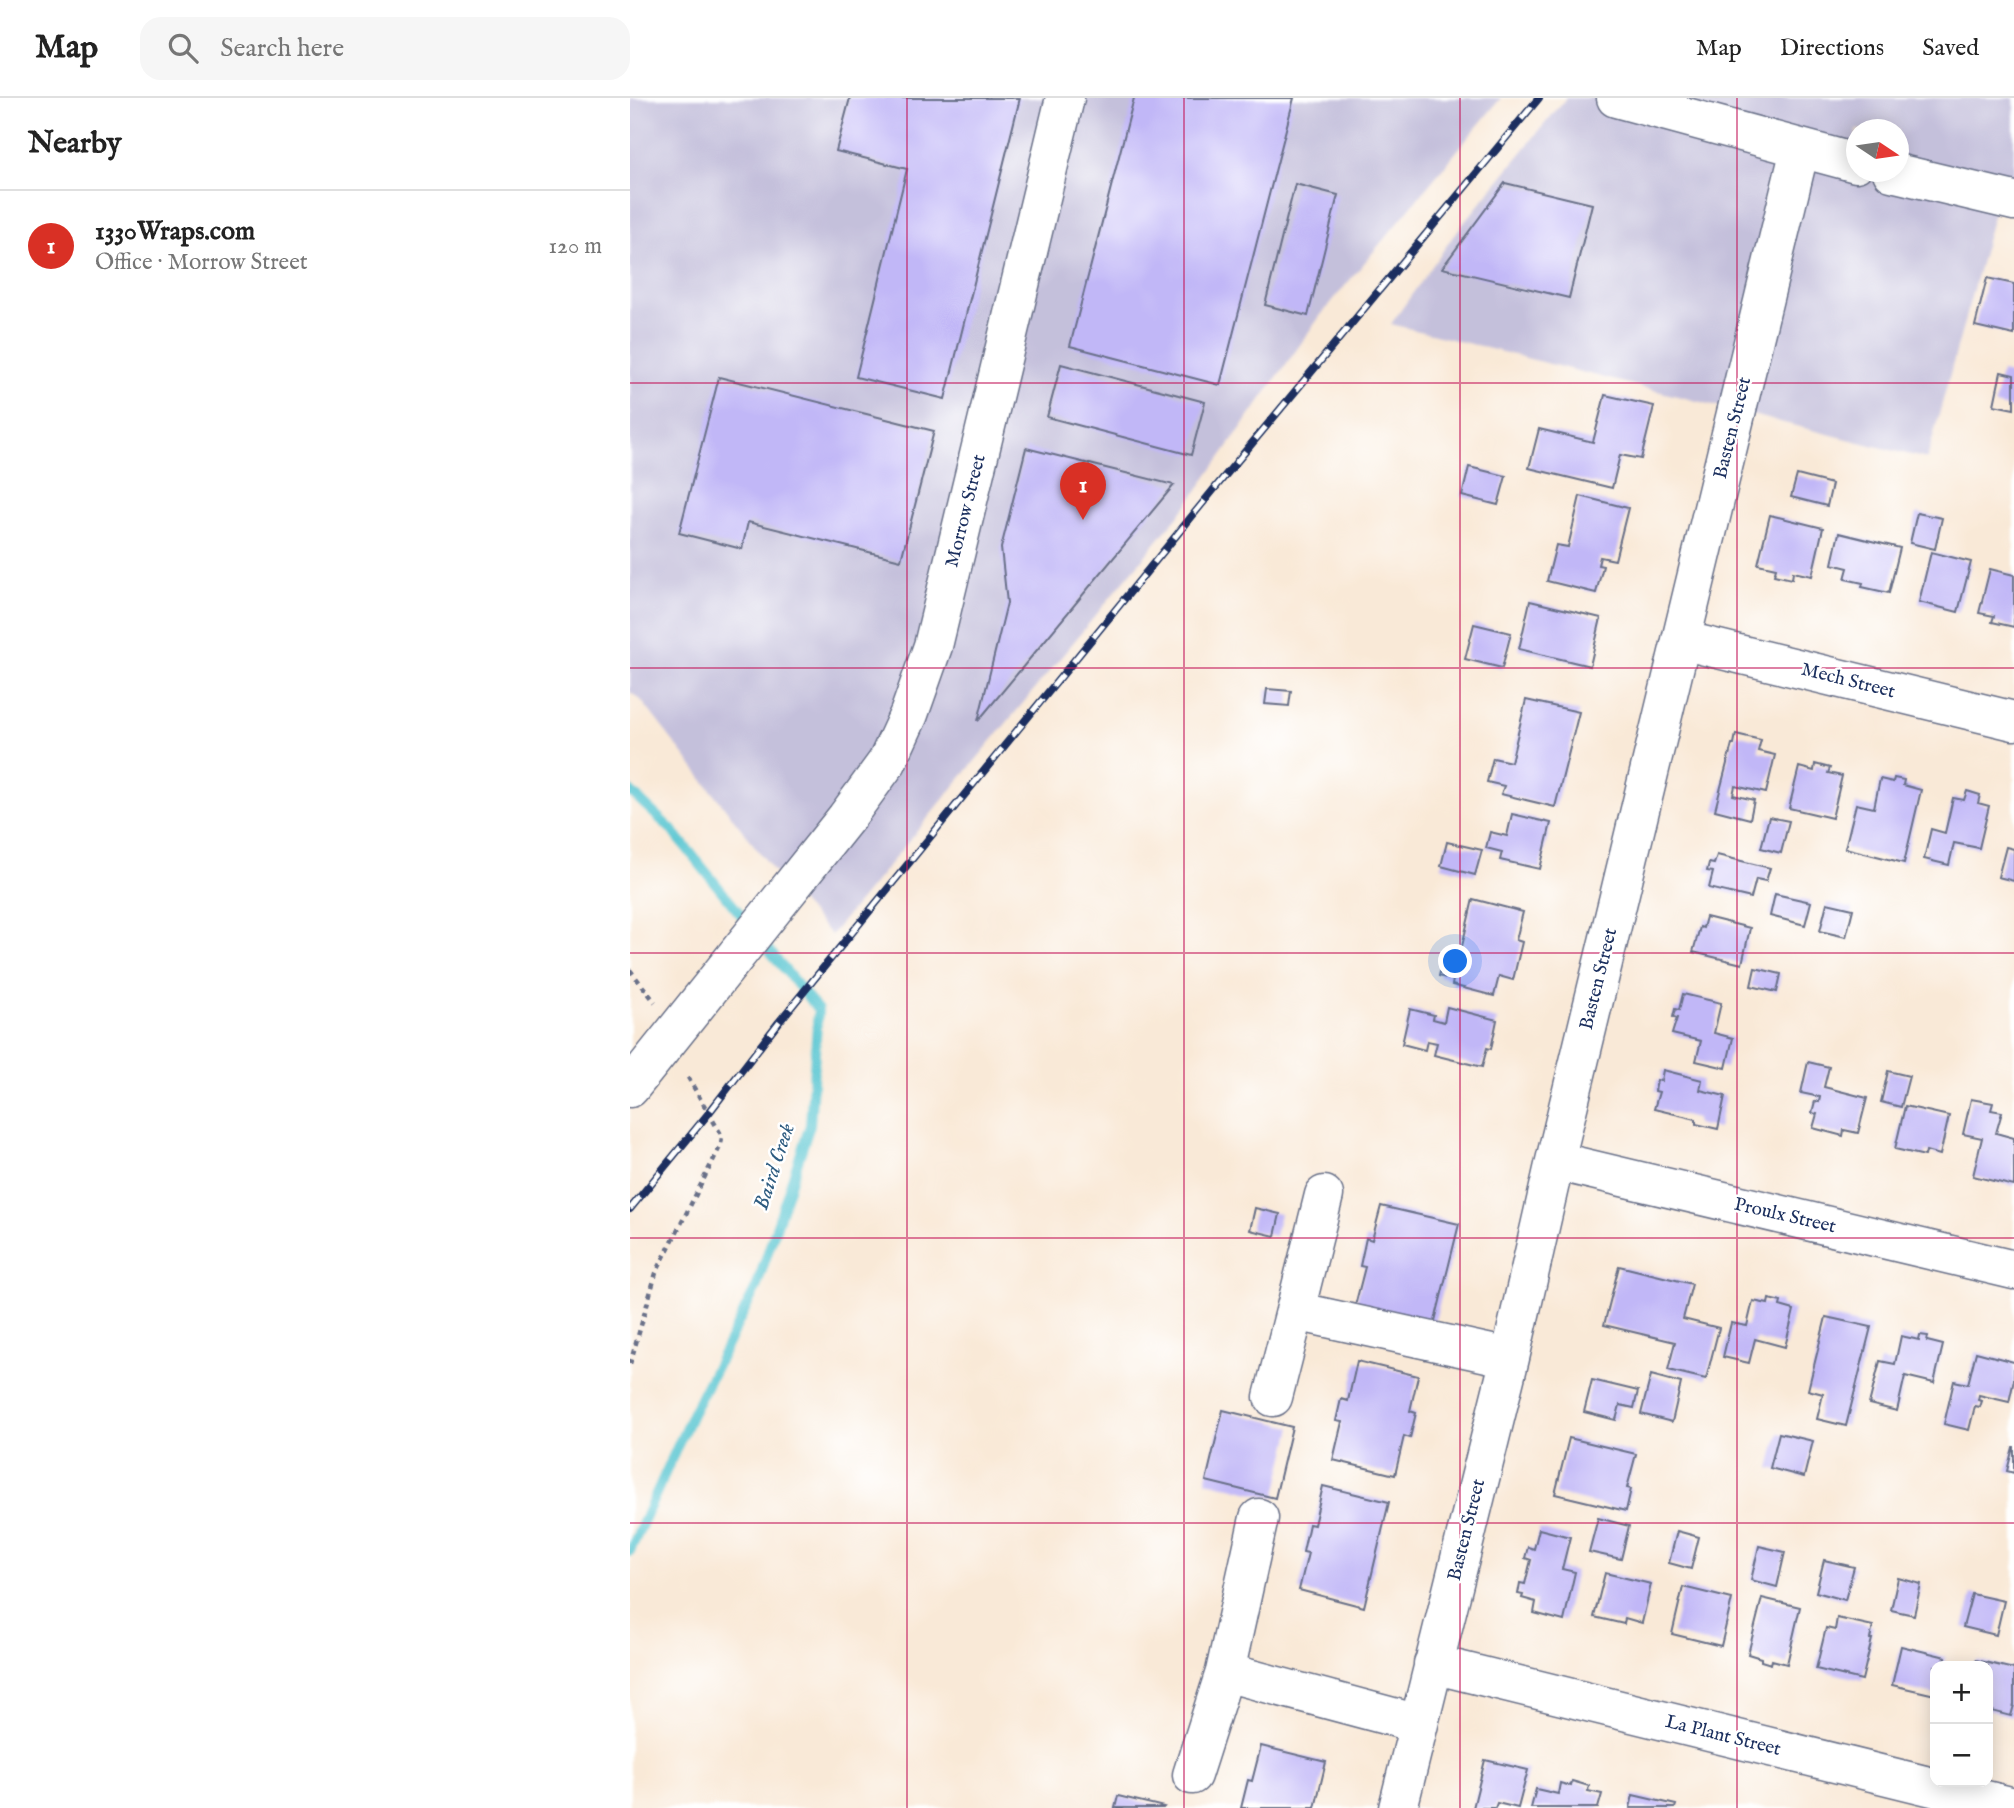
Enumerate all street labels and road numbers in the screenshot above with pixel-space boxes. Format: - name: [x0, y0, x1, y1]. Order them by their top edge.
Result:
- street label: Basten Street: [1709, 374, 1757, 481]
- street label: Morrow Street: [940, 452, 992, 570]
- street label: Mech Street: [1799, 658, 1898, 704]
- street label: Basten Street: [1575, 925, 1623, 1032]
- street label: Proulx Street: [1732, 1193, 1839, 1239]
- street label: Basten Street: [1443, 1476, 1491, 1583]
- street label: La Plant Street: [1663, 1710, 1784, 1762]

